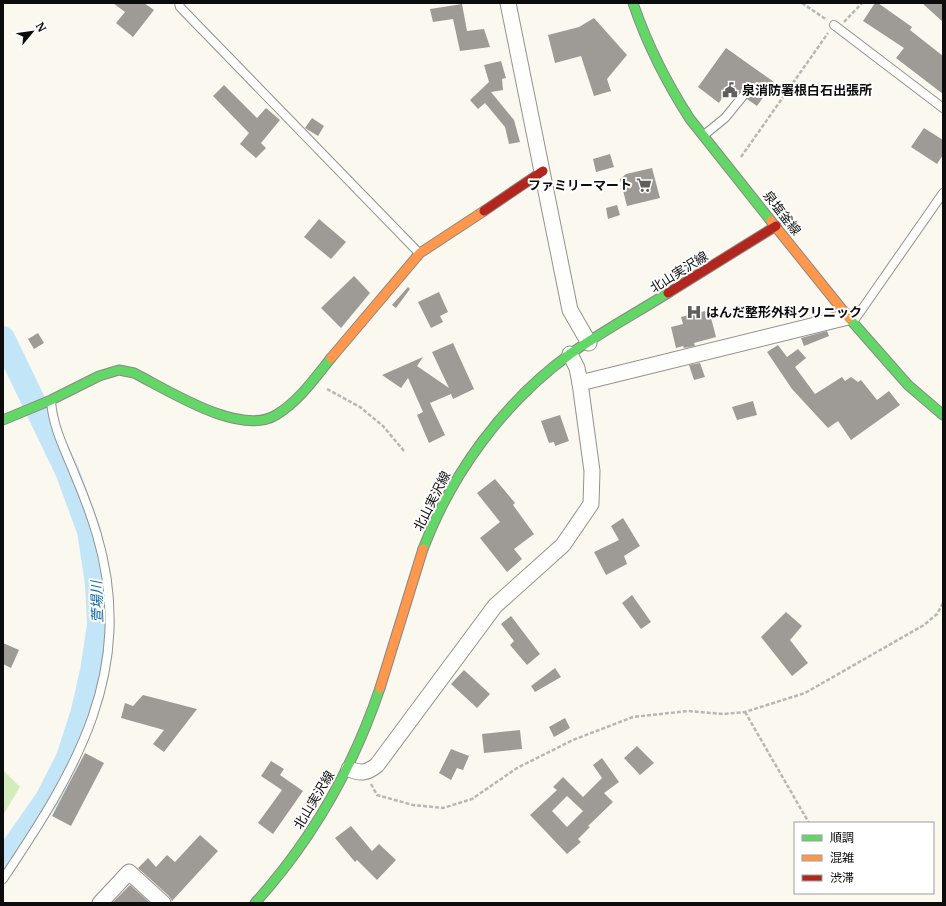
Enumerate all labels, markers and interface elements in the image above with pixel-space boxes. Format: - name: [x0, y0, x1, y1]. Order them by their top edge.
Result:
- north arrow: [12, 12, 52, 52]
- text: N: [33, 20, 49, 35]
- public building icon: 泉消防署根白石出張所: [721, 81, 739, 99]
- place label: 泉消防署根白石出張所: [742, 82, 872, 99]
- supermarket icon: ファミリーマート: [635, 176, 653, 194]
- place label: ファミリーマート: [528, 177, 632, 194]
- street label: 泉塩釜線: [759, 187, 805, 239]
- street label: 北山実沢線: [647, 248, 711, 296]
- hospital icon: はんだ整形外科クリニック: [685, 303, 703, 321]
- place label: はんだ整形外科クリニック: [706, 304, 862, 321]
- street label: 北山実沢線: [410, 468, 454, 534]
- water label: 萱場川: [87, 579, 107, 623]
- street label: 北山実沢線: [290, 768, 338, 832]
- legend: [794, 822, 934, 894]
- text: 順調: [830, 830, 854, 845]
- text: 混雑: [830, 850, 854, 865]
- text: 渋滞: [830, 870, 854, 885]

